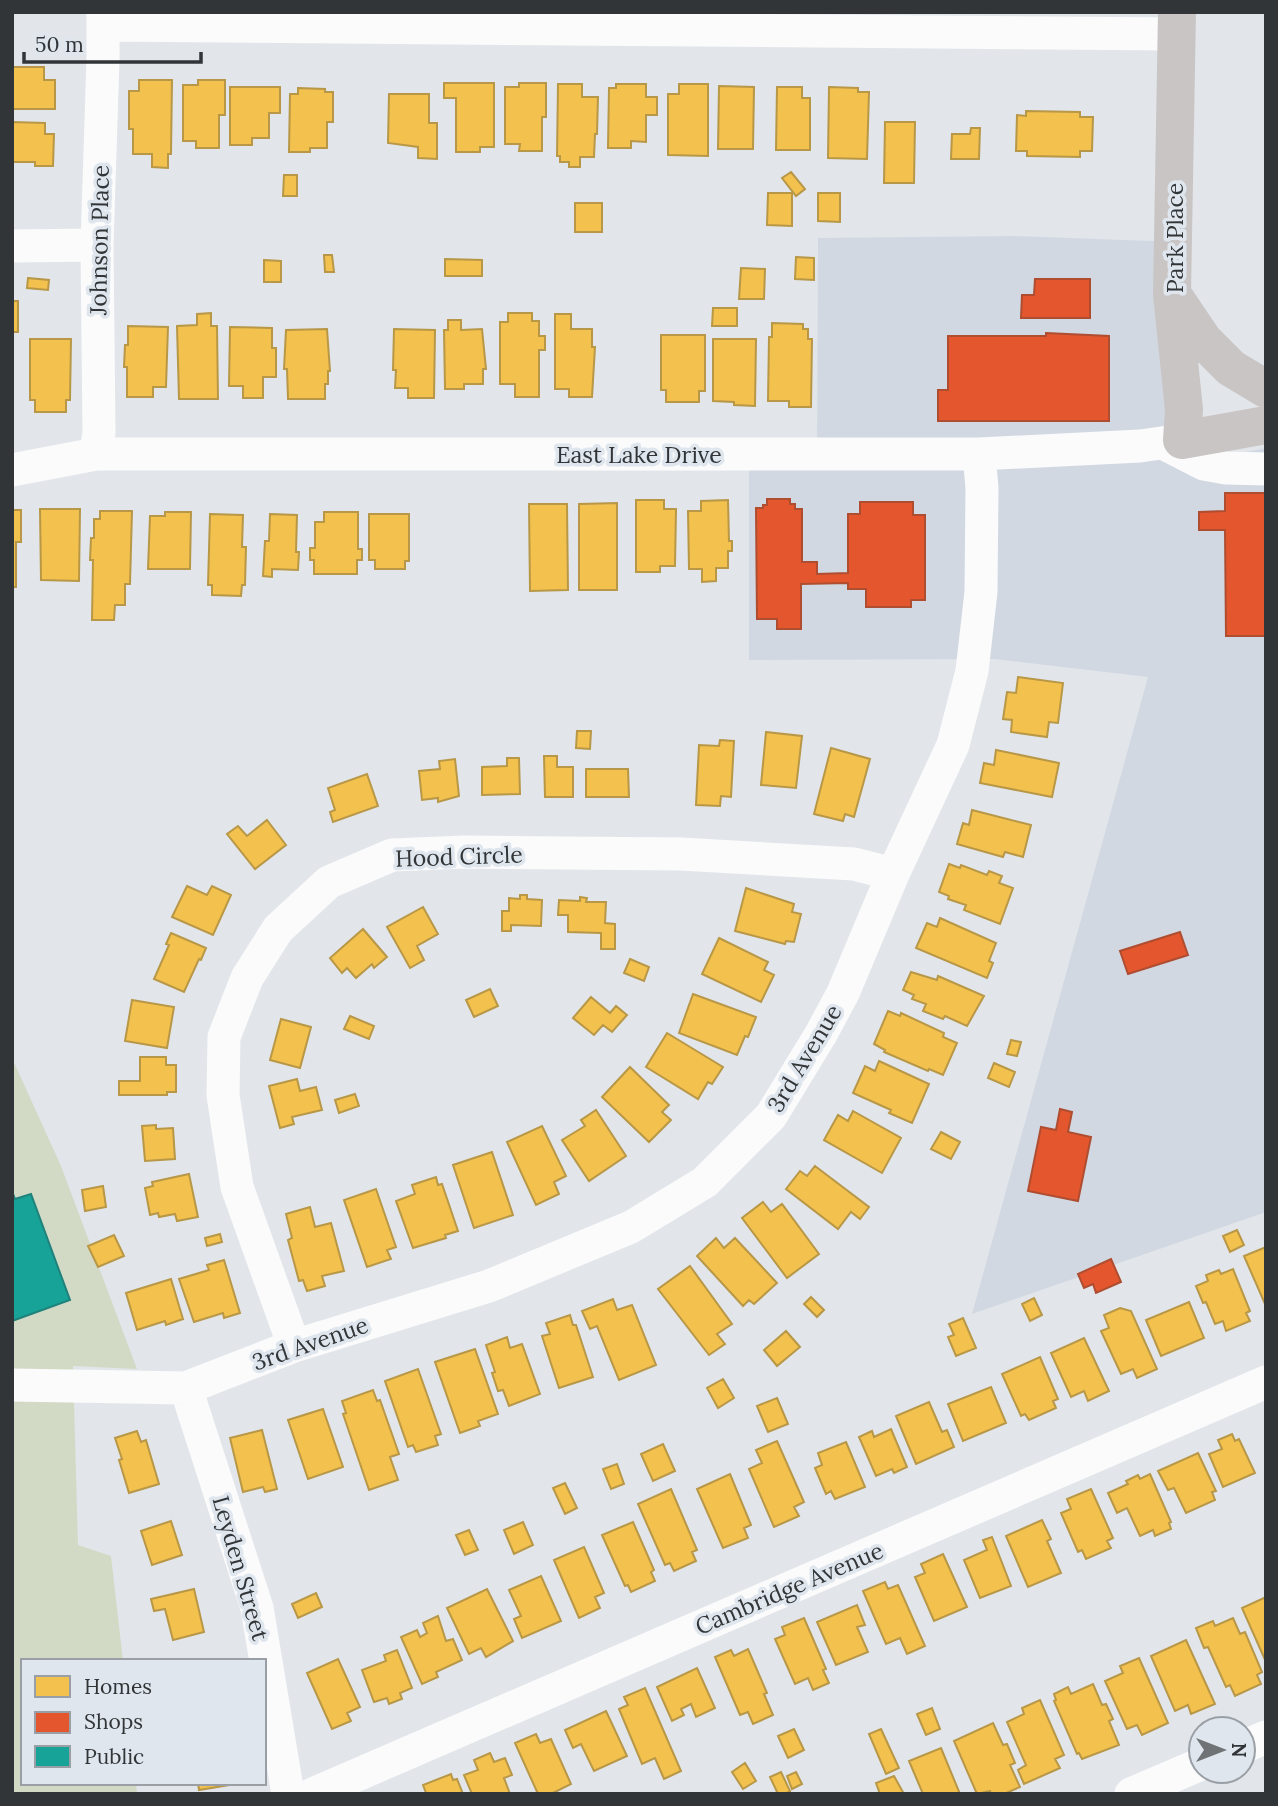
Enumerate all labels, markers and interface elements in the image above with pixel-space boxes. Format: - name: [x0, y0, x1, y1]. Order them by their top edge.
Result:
- scale bar: [24, 21, 201, 65]
- text: 50 m: [35, 31, 84, 58]
- street label: Johnson Place: [83, 165, 115, 316]
- street label: Park Place: [1160, 183, 1189, 293]
- street label: East Lake Drive: [556, 440, 722, 469]
- street label: Hood Circle: [395, 839, 523, 873]
- street label: 3rd Avenue: [761, 999, 847, 1117]
- street label: 3rd Avenue: [248, 1310, 372, 1376]
- street label: Leyden Street: [207, 1492, 275, 1644]
- street label: Cambridge Avenue: [691, 1535, 887, 1641]
- legend: [21, 1659, 266, 1785]
- text: Homes: [84, 1673, 152, 1700]
- text: Shops: [84, 1708, 143, 1735]
- north arrow: [1187, 1715, 1257, 1785]
- text: Public: [84, 1743, 144, 1770]
- text: N: [1227, 1743, 1251, 1758]

